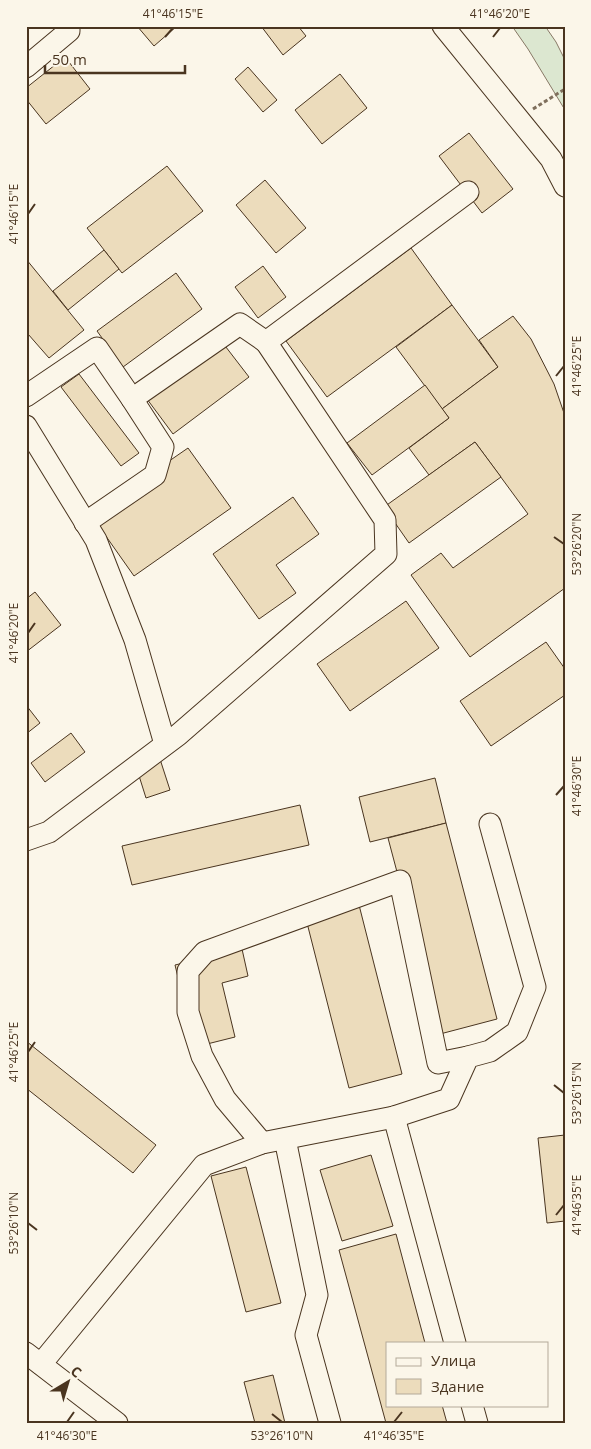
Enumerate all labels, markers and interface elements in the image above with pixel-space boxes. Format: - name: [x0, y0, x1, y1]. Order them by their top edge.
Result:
- text: 41°46'15"E: [143, 5, 203, 22]
- text: 41°46'20"E: [470, 5, 530, 22]
- scale bar: [45, 42, 185, 74]
- text: 50 m: [52, 49, 87, 69]
- text: 41°46'15"E: [5, 184, 22, 244]
- text: 41°46'25"E: [568, 336, 585, 396]
- text: 53°26'20"N: [568, 513, 585, 575]
- text: 41°46'20"E: [5, 603, 22, 663]
- text: 41°46'30"E: [568, 756, 585, 816]
- text: 41°46'25"E: [5, 1022, 22, 1082]
- text: 53°26'15"N: [568, 1062, 585, 1124]
- text: 41°46'35"E: [568, 1175, 585, 1235]
- text: 53°26'10"N: [5, 1192, 22, 1254]
- legend: [386, 1342, 548, 1406]
- text: Улица: [431, 1350, 476, 1370]
- north arrow: [42, 1356, 92, 1406]
- text: С: [67, 1361, 86, 1382]
- text: Здание: [431, 1376, 484, 1396]
- text: 41°46'30"E: [37, 1427, 97, 1444]
- text: 53°26'10"N: [251, 1427, 313, 1444]
- text: 41°46'35"E: [364, 1427, 424, 1444]

